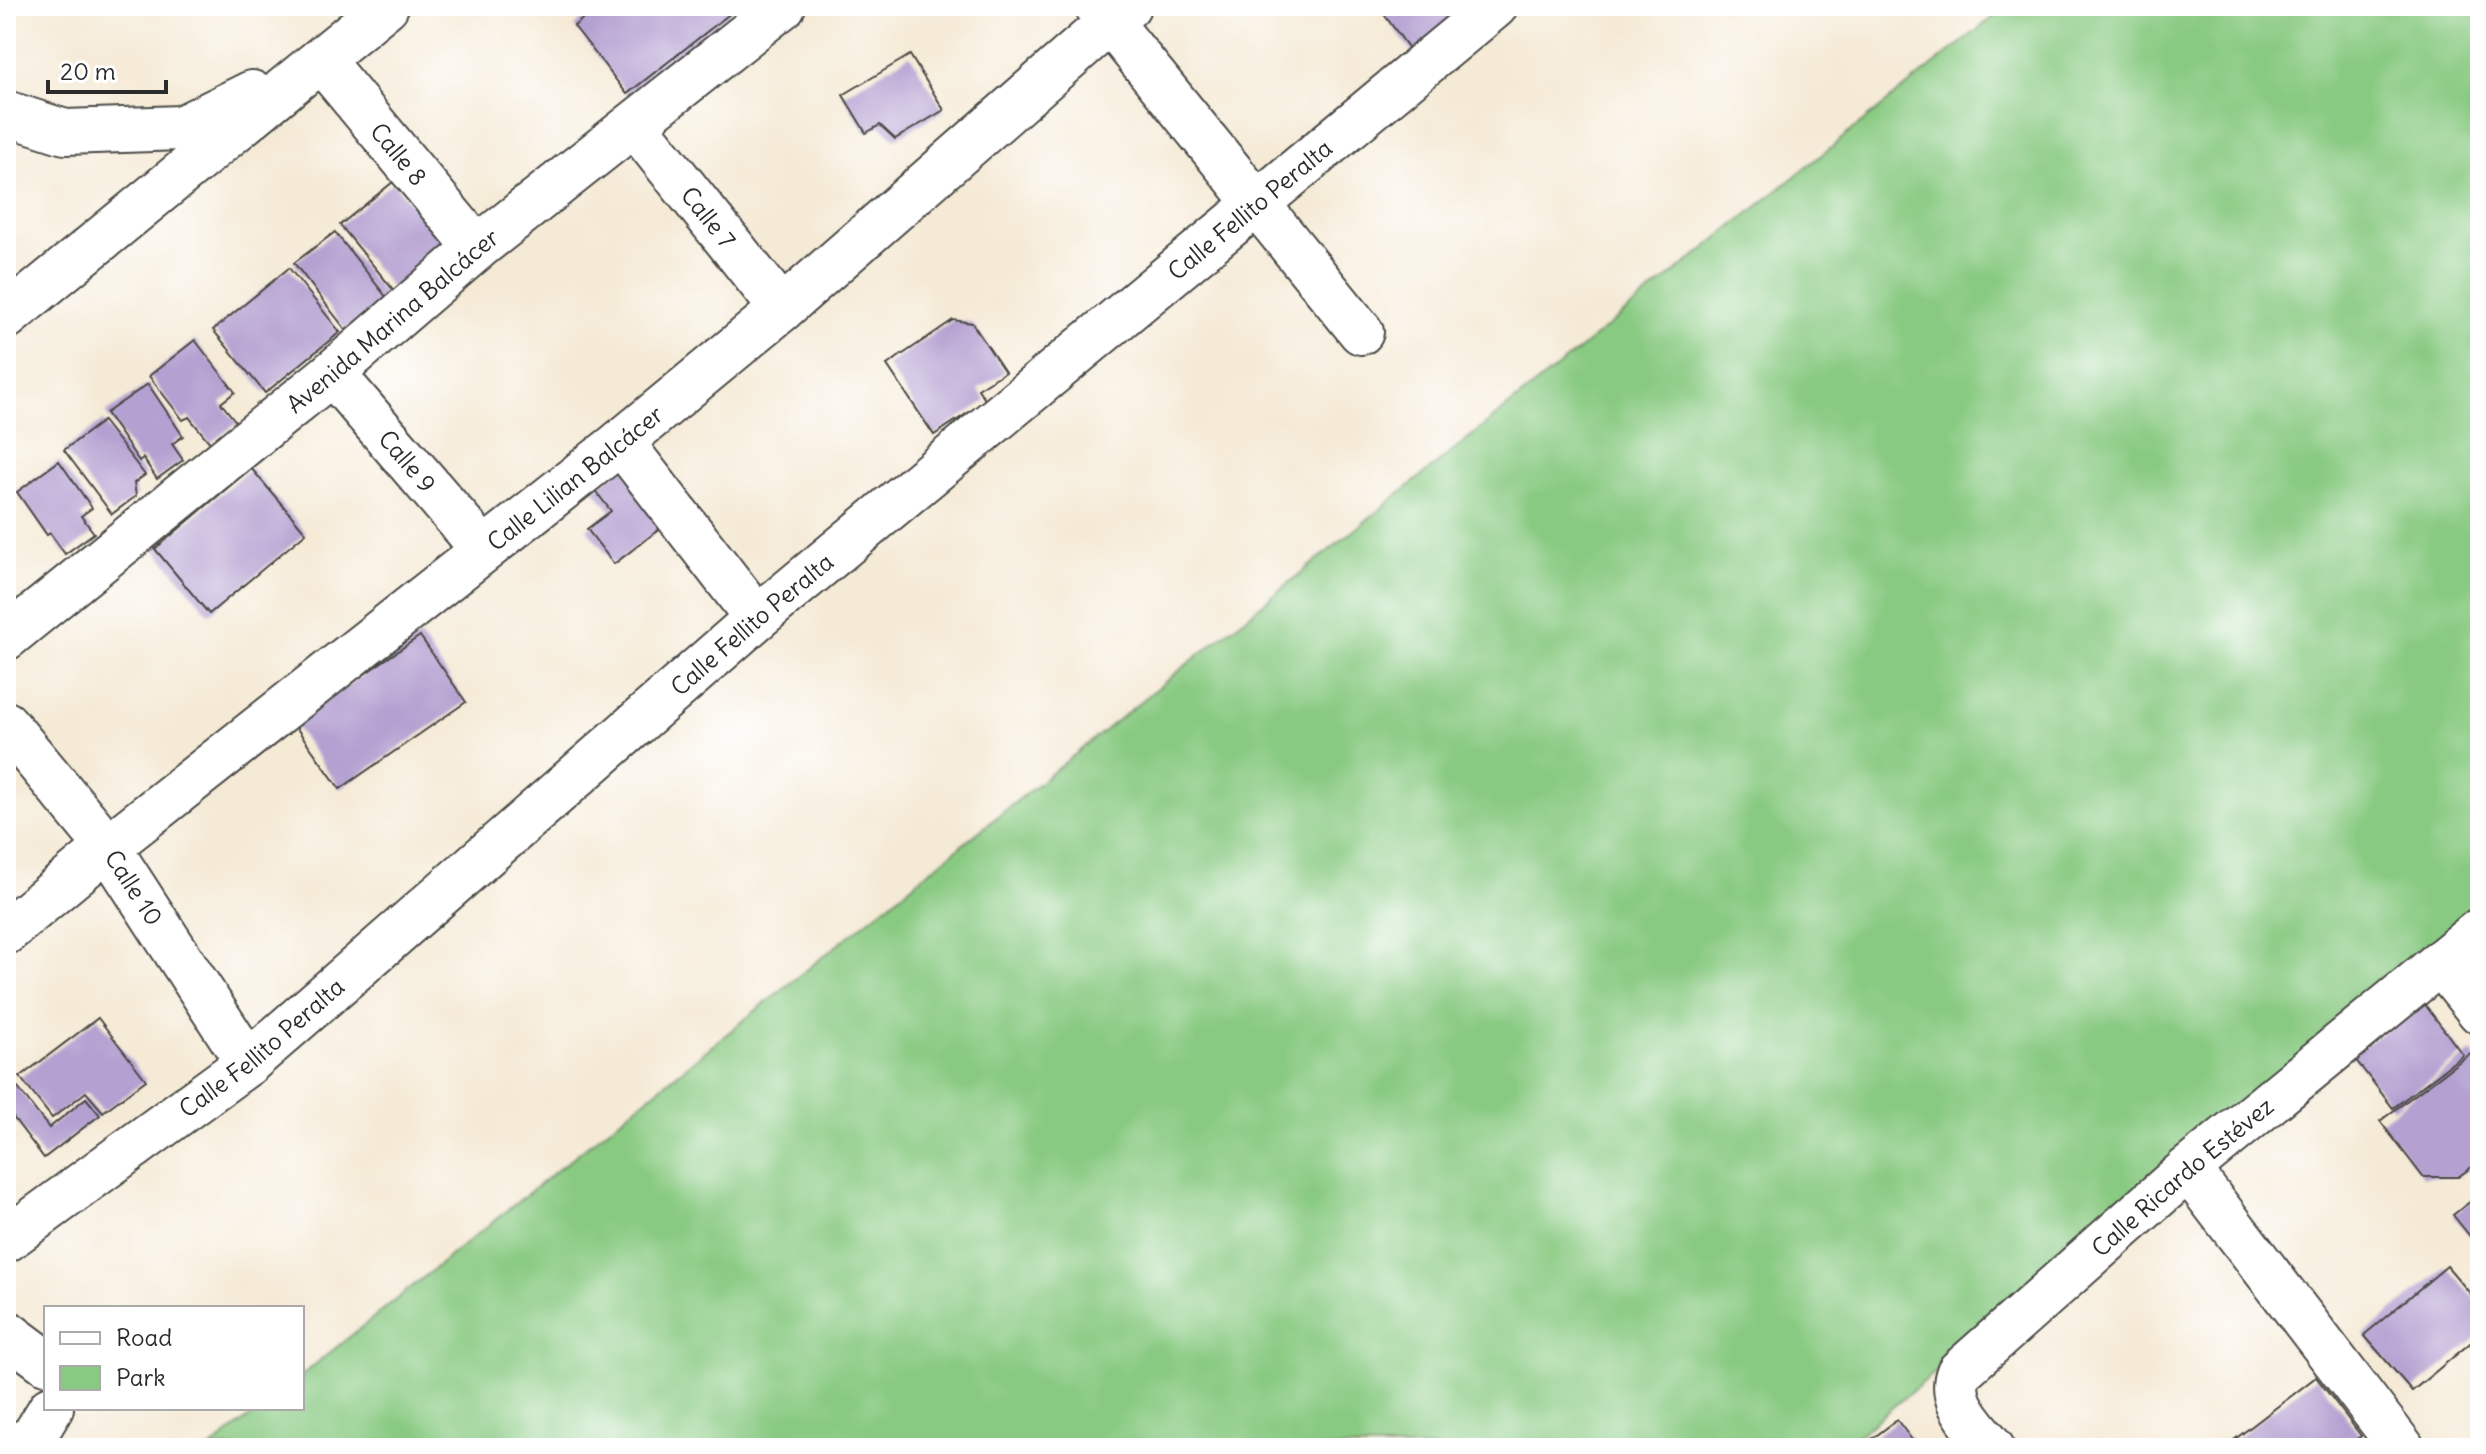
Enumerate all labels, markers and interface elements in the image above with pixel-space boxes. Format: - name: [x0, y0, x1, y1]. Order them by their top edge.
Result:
- scale bar: [48, 44, 166, 94]
- text: 20 m: [60, 56, 116, 86]
- street label: Calle 8: [364, 116, 434, 191]
- street label: Calle Fellito Peralta: [1161, 133, 1338, 286]
- street label: Calle 7: [675, 180, 743, 254]
- street label: Avenida Marina Balcácer: [280, 222, 505, 419]
- street label: Calle Lilian Balcácer: [481, 399, 669, 557]
- street label: Calle 9: [373, 424, 443, 498]
- street label: Calle Fellito Peralta: [664, 546, 839, 702]
- street label: Calle 10: [99, 844, 170, 931]
- street label: Calle Fellito Peralta: [173, 971, 350, 1124]
- street label: Calle Ricardo Estévez: [2085, 1091, 2279, 1263]
- legend: [44, 1306, 304, 1410]
- text: Road: [116, 1322, 172, 1352]
- text: Park: [116, 1362, 166, 1392]

